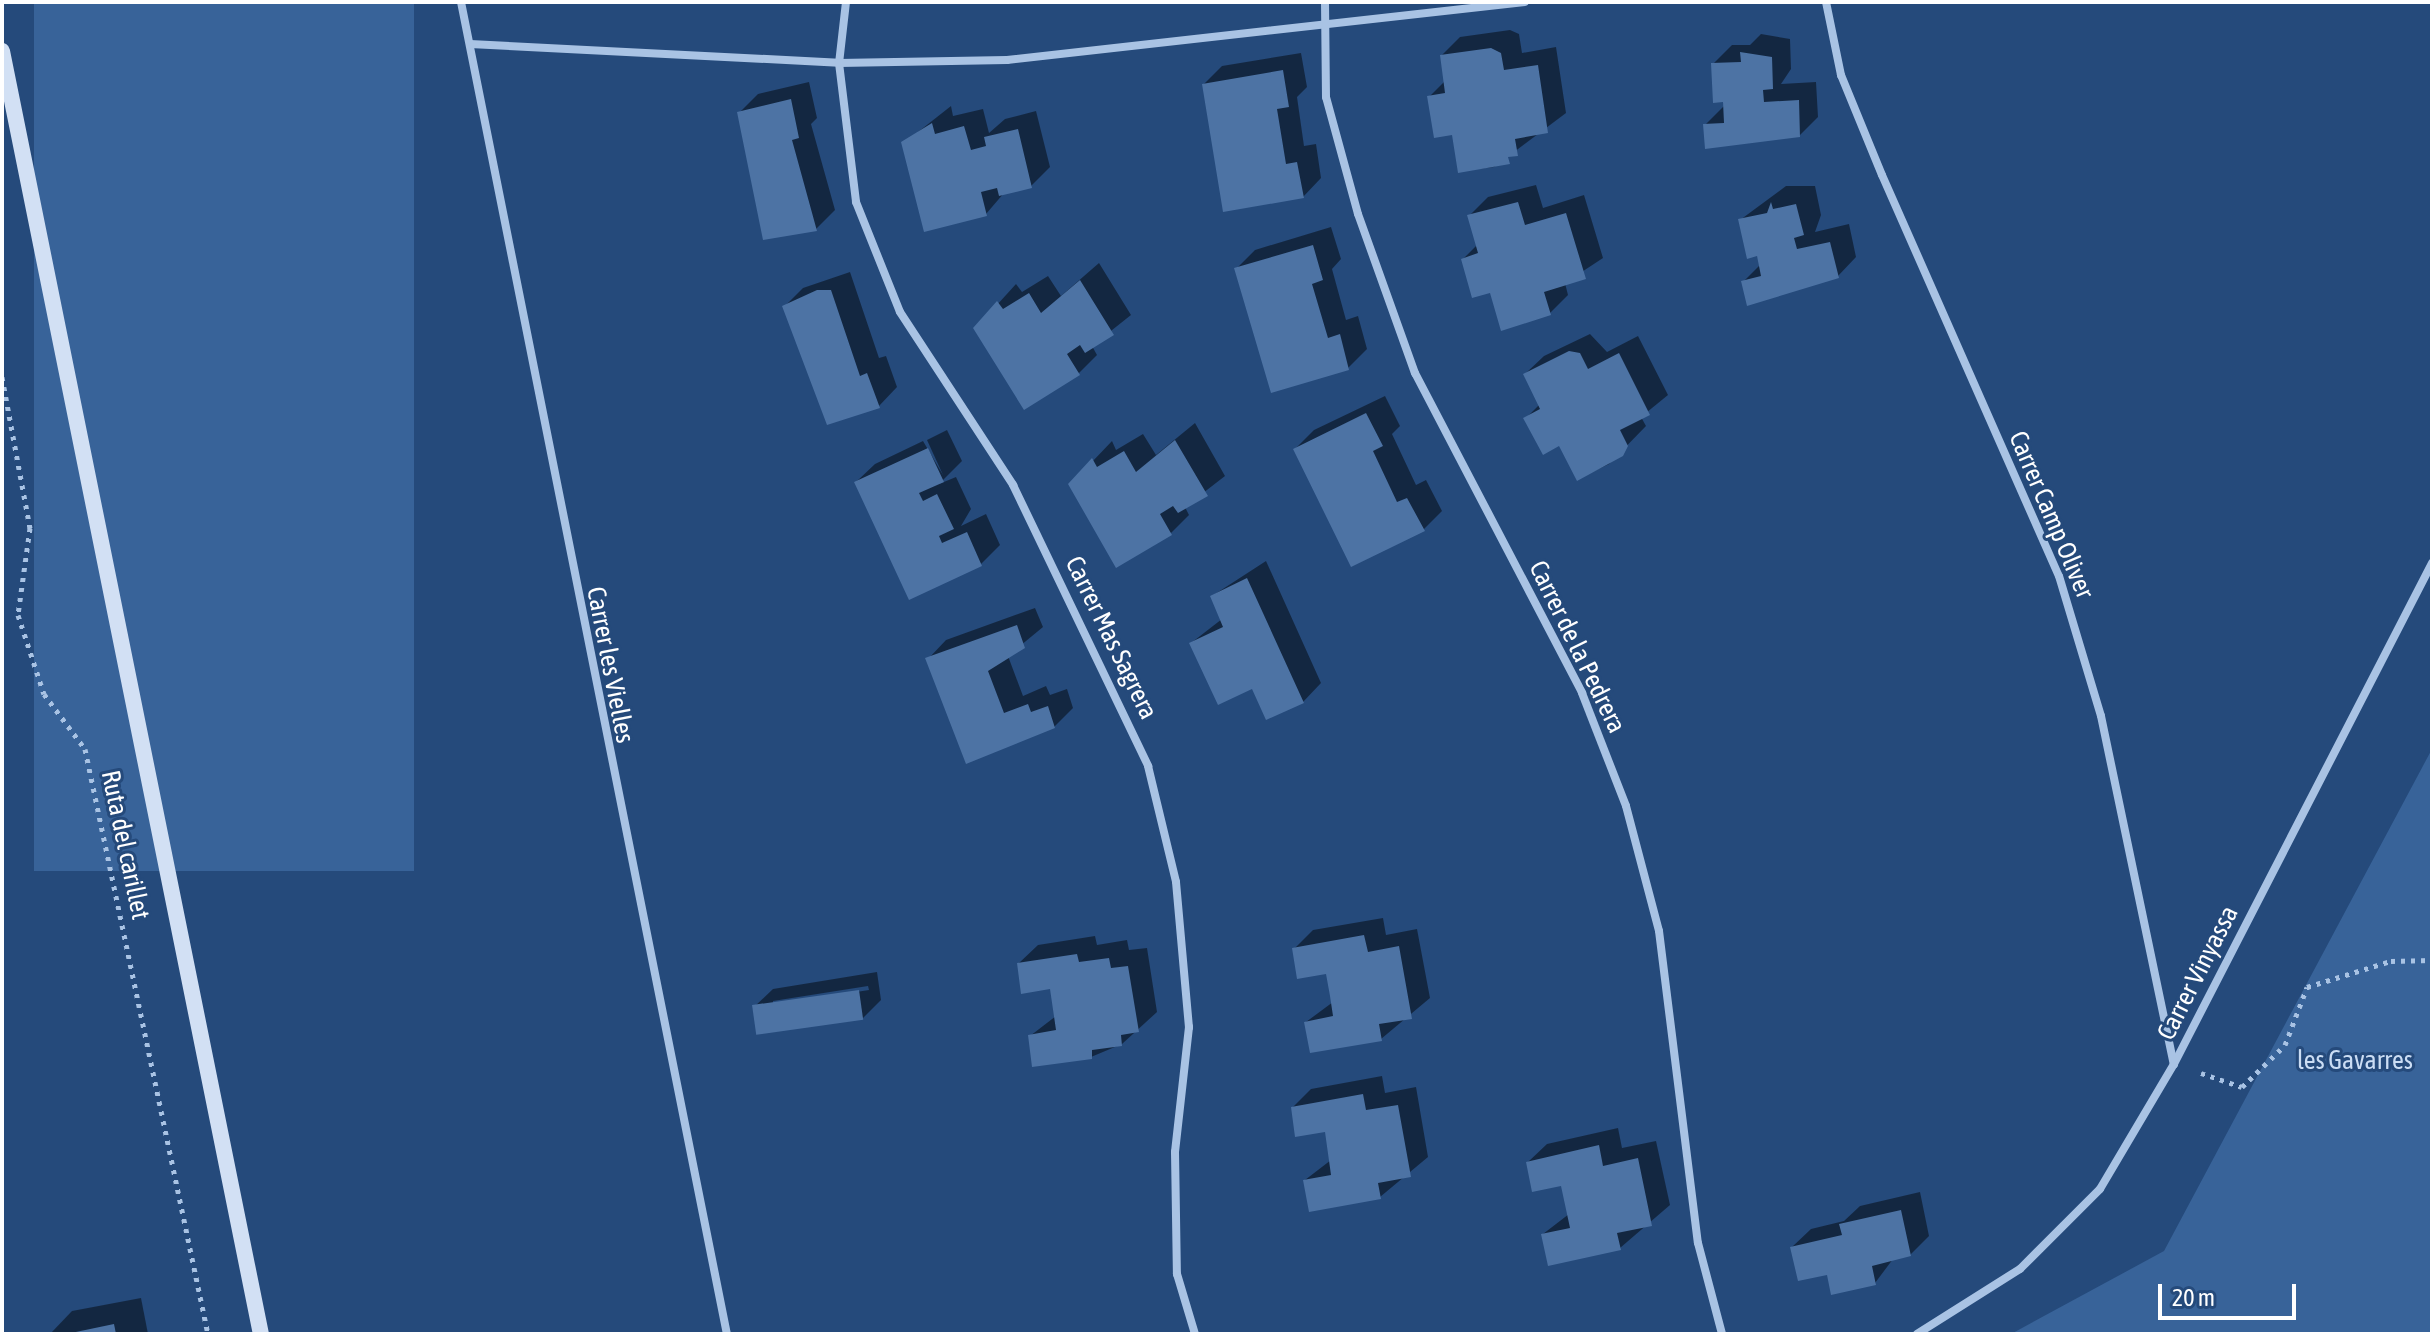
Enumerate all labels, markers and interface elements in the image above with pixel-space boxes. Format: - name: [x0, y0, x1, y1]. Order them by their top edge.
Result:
- street label: Carrer Camp Oliver: [2002, 427, 2100, 603]
- street label: Carrer Mas Sagrera: [1058, 551, 1164, 725]
- street label: Carrer de la Pedrera: [1522, 556, 1632, 738]
- street label: Carrer les Vielles: [580, 584, 640, 746]
- street label: Ruta del carillet: [94, 768, 156, 922]
- street label: Carrer Vinyassa: [2151, 901, 2245, 1045]
- park label: les Gavarres: [2297, 1045, 2413, 1077]
- scale bar: [2162, 1268, 2300, 1318]
- text: 20 m: [2172, 1284, 2215, 1311]

